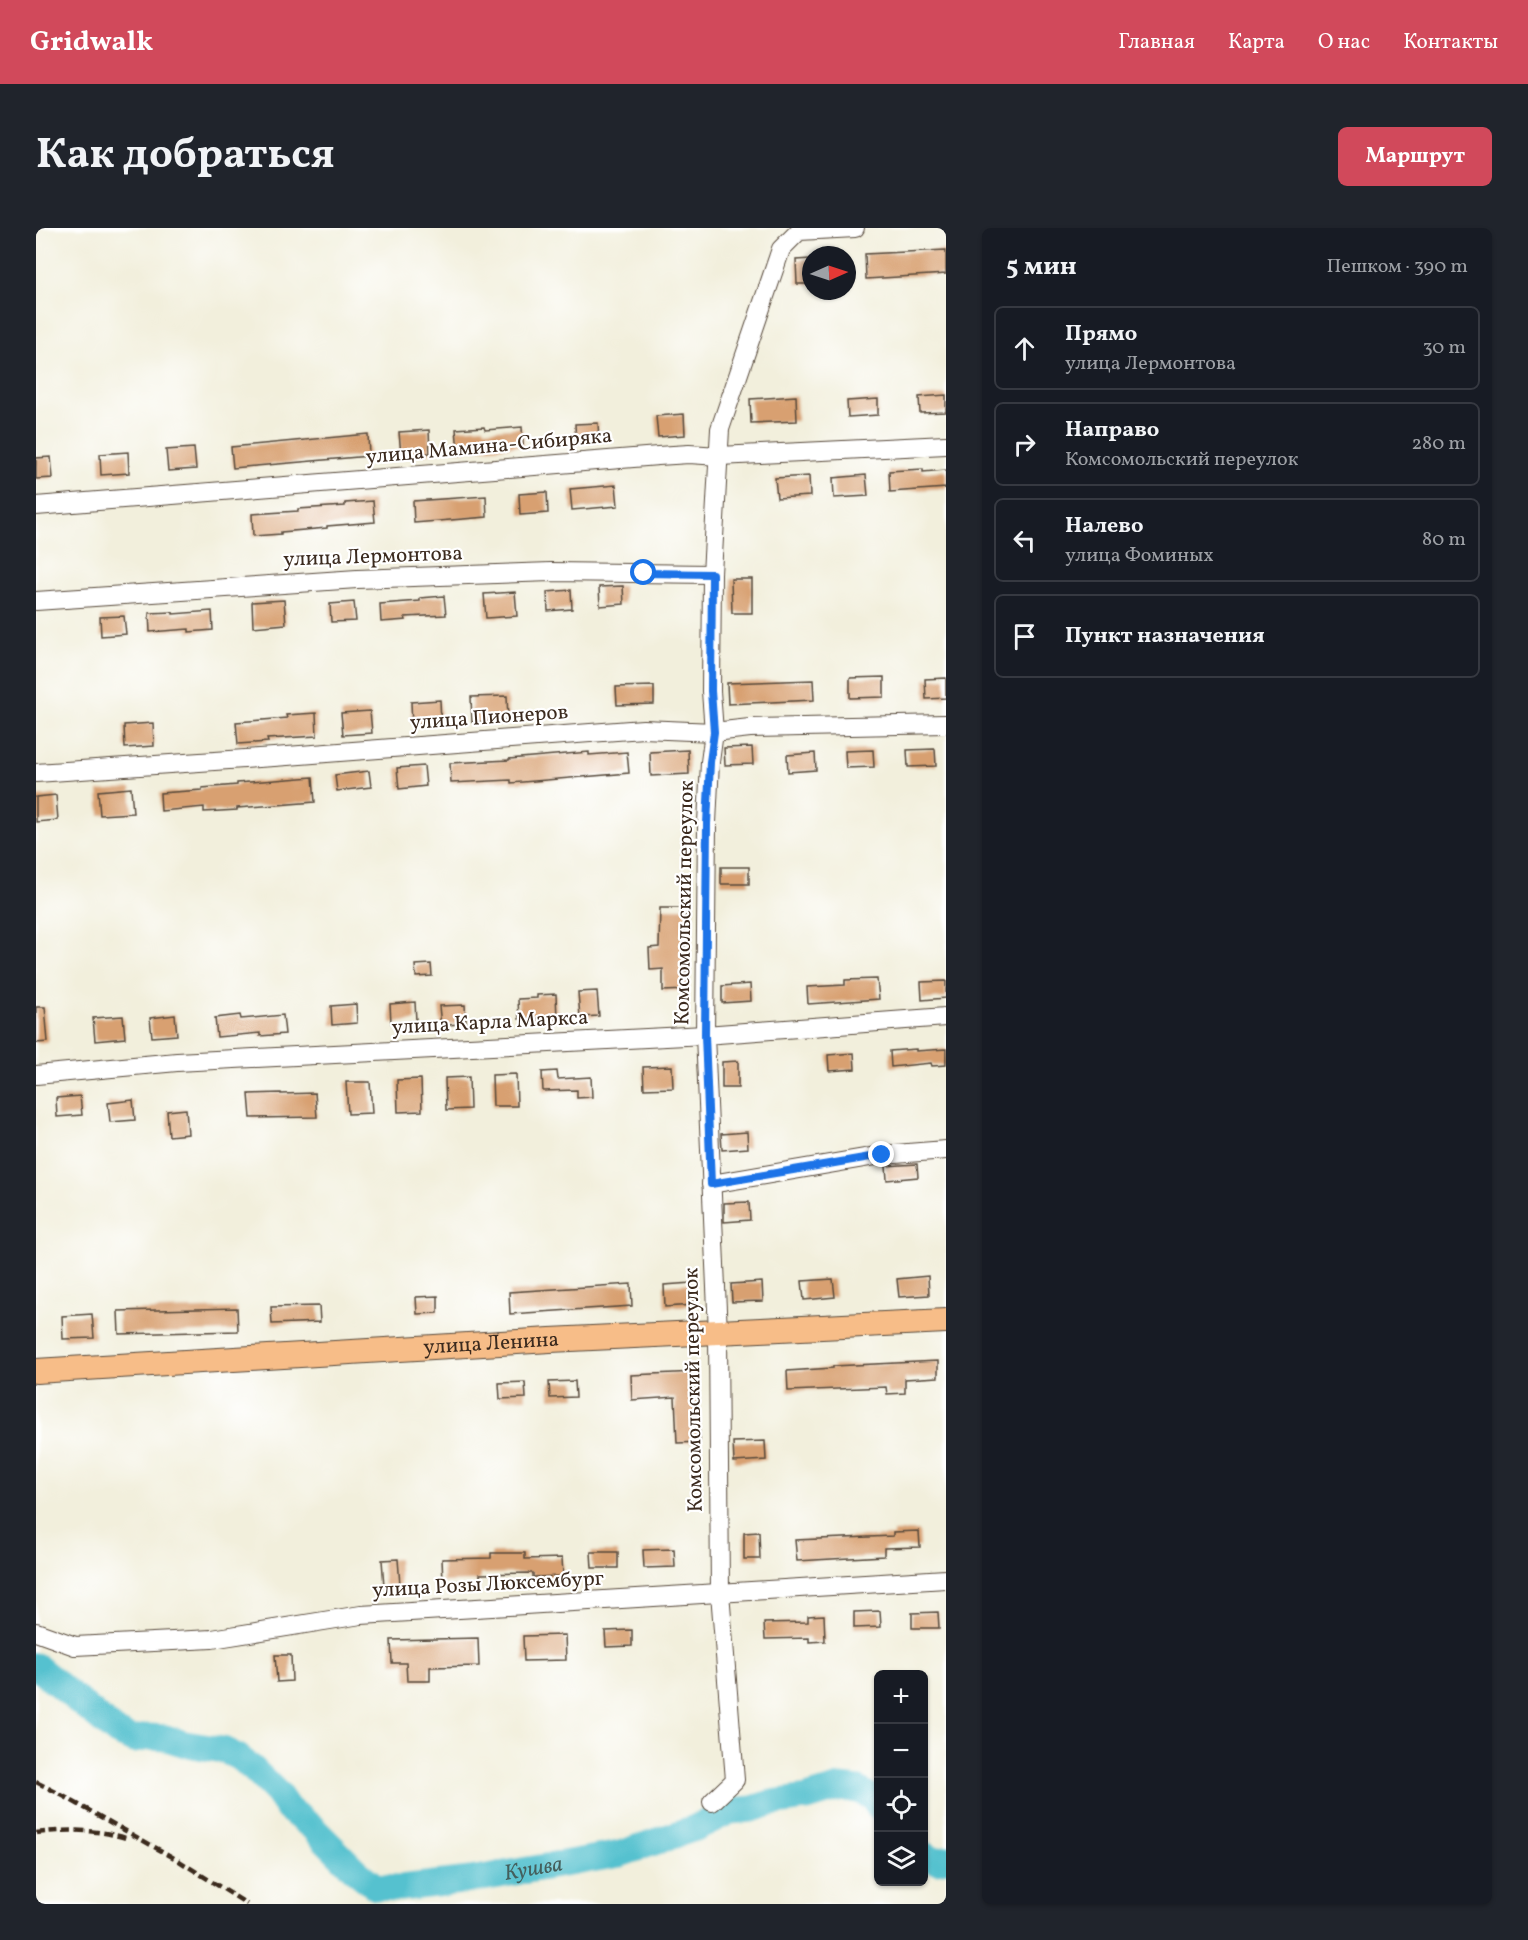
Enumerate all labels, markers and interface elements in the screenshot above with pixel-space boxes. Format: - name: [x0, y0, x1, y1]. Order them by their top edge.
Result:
- text: Gridwalk: [30, 23, 153, 62]
- text: Главная: [1118, 28, 1195, 57]
- text: Карта: [1228, 28, 1285, 57]
- text: О нас: [1318, 28, 1370, 57]
- text: Контакты: [1403, 28, 1498, 57]
- text: Как добраться: [36, 127, 335, 186]
- button: Маршрут: [1338, 127, 1492, 186]
- north arrow: [802, 246, 856, 300]
- text: 5 мин: [1006, 249, 1077, 285]
- text: Пешком · 390 m: [1326, 253, 1468, 281]
- text: Прямо: [1065, 319, 1137, 350]
- icon: ahead: [1008, 332, 1041, 365]
- text: 30 m: [1422, 334, 1466, 362]
- text: улица Лермонтова: [1065, 350, 1236, 378]
- text: Направо: [1065, 415, 1159, 446]
- street label: улица Мамина-Сибиряка: [365, 422, 613, 472]
- icon: right: [1008, 428, 1041, 461]
- text: 280 m: [1411, 430, 1466, 458]
- text: Комсомольский переулок: [1065, 446, 1298, 474]
- text: Налево: [1065, 511, 1144, 542]
- icon: left: [1008, 524, 1041, 557]
- text: 80 m: [1422, 526, 1466, 554]
- street label: улица Лермонтова: [283, 539, 463, 575]
- text: улица Фоминых: [1065, 542, 1214, 570]
- route start: [630, 559, 656, 585]
- icon: arrive: [1008, 620, 1041, 653]
- text: Пункт назначения: [1065, 621, 1265, 652]
- street label: улица Пионеров: [409, 698, 569, 738]
- street label: Комсомольский переулок: [668, 780, 702, 1026]
- street label: улица Карла Маркса: [391, 1003, 589, 1043]
- route end: [868, 1141, 894, 1167]
- street label: Комсомольский переулок: [677, 1267, 711, 1513]
- street label: улица Ленина: [423, 1325, 560, 1362]
- street label: улица Розы Люксембург: [371, 1564, 605, 1606]
- map controls: [874, 1670, 928, 1886]
- button: +: [874, 1670, 928, 1724]
- button: −: [874, 1724, 928, 1778]
- button: locate: [874, 1778, 928, 1832]
- button: layers: [874, 1832, 928, 1886]
- water label: Кушва: [502, 1849, 565, 1889]

